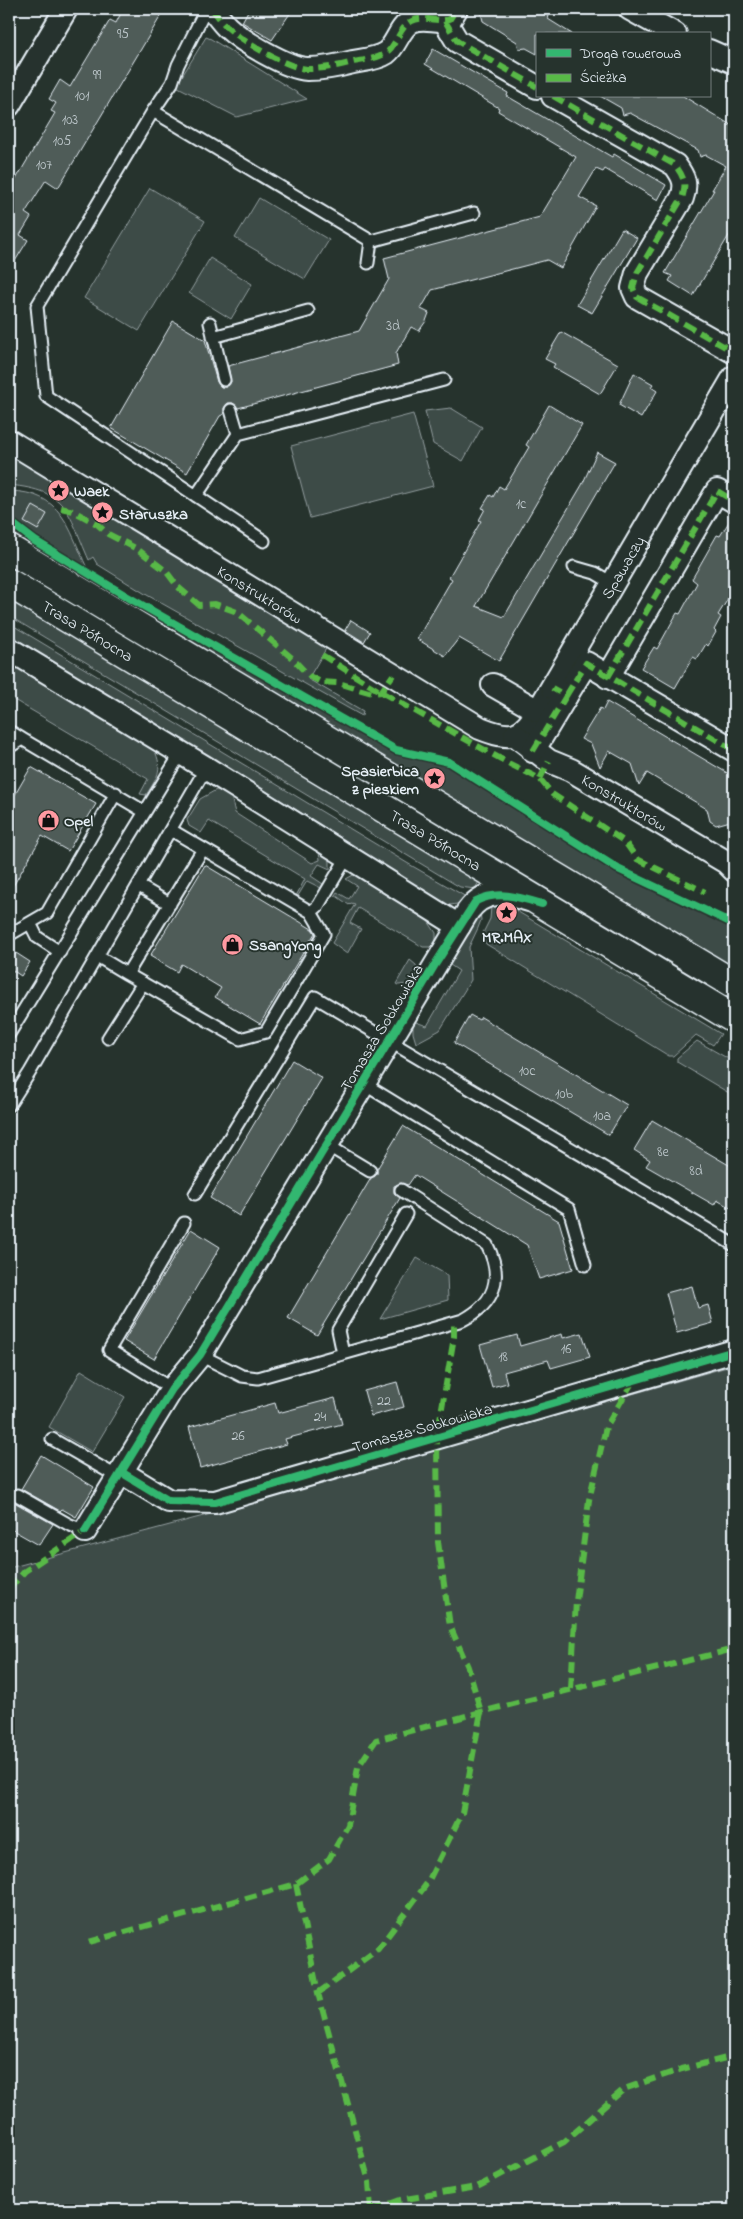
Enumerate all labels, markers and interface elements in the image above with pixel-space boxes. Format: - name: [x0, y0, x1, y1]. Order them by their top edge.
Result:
- house number: 95: [117, 24, 129, 45]
- legend: [536, 32, 710, 98]
- text: Droga rowerowa: [579, 43, 681, 66]
- house number: 99: [93, 65, 102, 86]
- text: Ścieżka: [580, 67, 627, 89]
- house number: 101: [75, 86, 90, 107]
- house number: 103: [62, 110, 78, 131]
- house number: 105: [53, 131, 71, 152]
- house number: 107: [36, 155, 52, 176]
- house number: 3d: [386, 316, 400, 337]
- place icon: Waek: [46, 478, 70, 502]
- place label: Waek: [74, 480, 110, 504]
- house number: 1c: [516, 494, 527, 515]
- place icon: Staruszka: [91, 501, 115, 525]
- place label: Staruszka: [119, 503, 188, 527]
- street label: Spawaczy: [596, 532, 652, 604]
- street label: Konstruktorów: [212, 560, 306, 631]
- street label: Trasa Północna: [36, 595, 137, 669]
- place label: Spasierbica z pieskiem: [341, 760, 420, 802]
- place icon: Spasierbica z pieskiem: [423, 767, 447, 791]
- street label: Konstruktorów: [576, 769, 671, 838]
- street label: Trasa Północna: [384, 804, 485, 878]
- shop icon: Opel: [36, 808, 60, 832]
- place label: Opel: [64, 810, 93, 834]
- place icon: MR.MAX: [495, 900, 519, 924]
- place label: MR.MAX: [482, 926, 533, 950]
- shop icon: SsangYong: [221, 932, 245, 956]
- place label: SsangYong: [249, 934, 321, 959]
- street label: Tomasza Sobkowiaka: [335, 960, 430, 1096]
- house number: 10c: [519, 1061, 536, 1082]
- house number: 10b: [555, 1084, 574, 1105]
- house number: 10a: [593, 1106, 611, 1127]
- house number: 8e: [657, 1142, 669, 1163]
- house number: 8d: [689, 1161, 703, 1182]
- house number: 16: [561, 1339, 571, 1360]
- house number: 18: [498, 1347, 508, 1368]
- house number: 22: [377, 1391, 391, 1412]
- street label: Tomasza Sobkowiaka: [350, 1397, 495, 1460]
- house number: 24: [314, 1407, 327, 1428]
- house number: 26: [231, 1426, 245, 1447]

